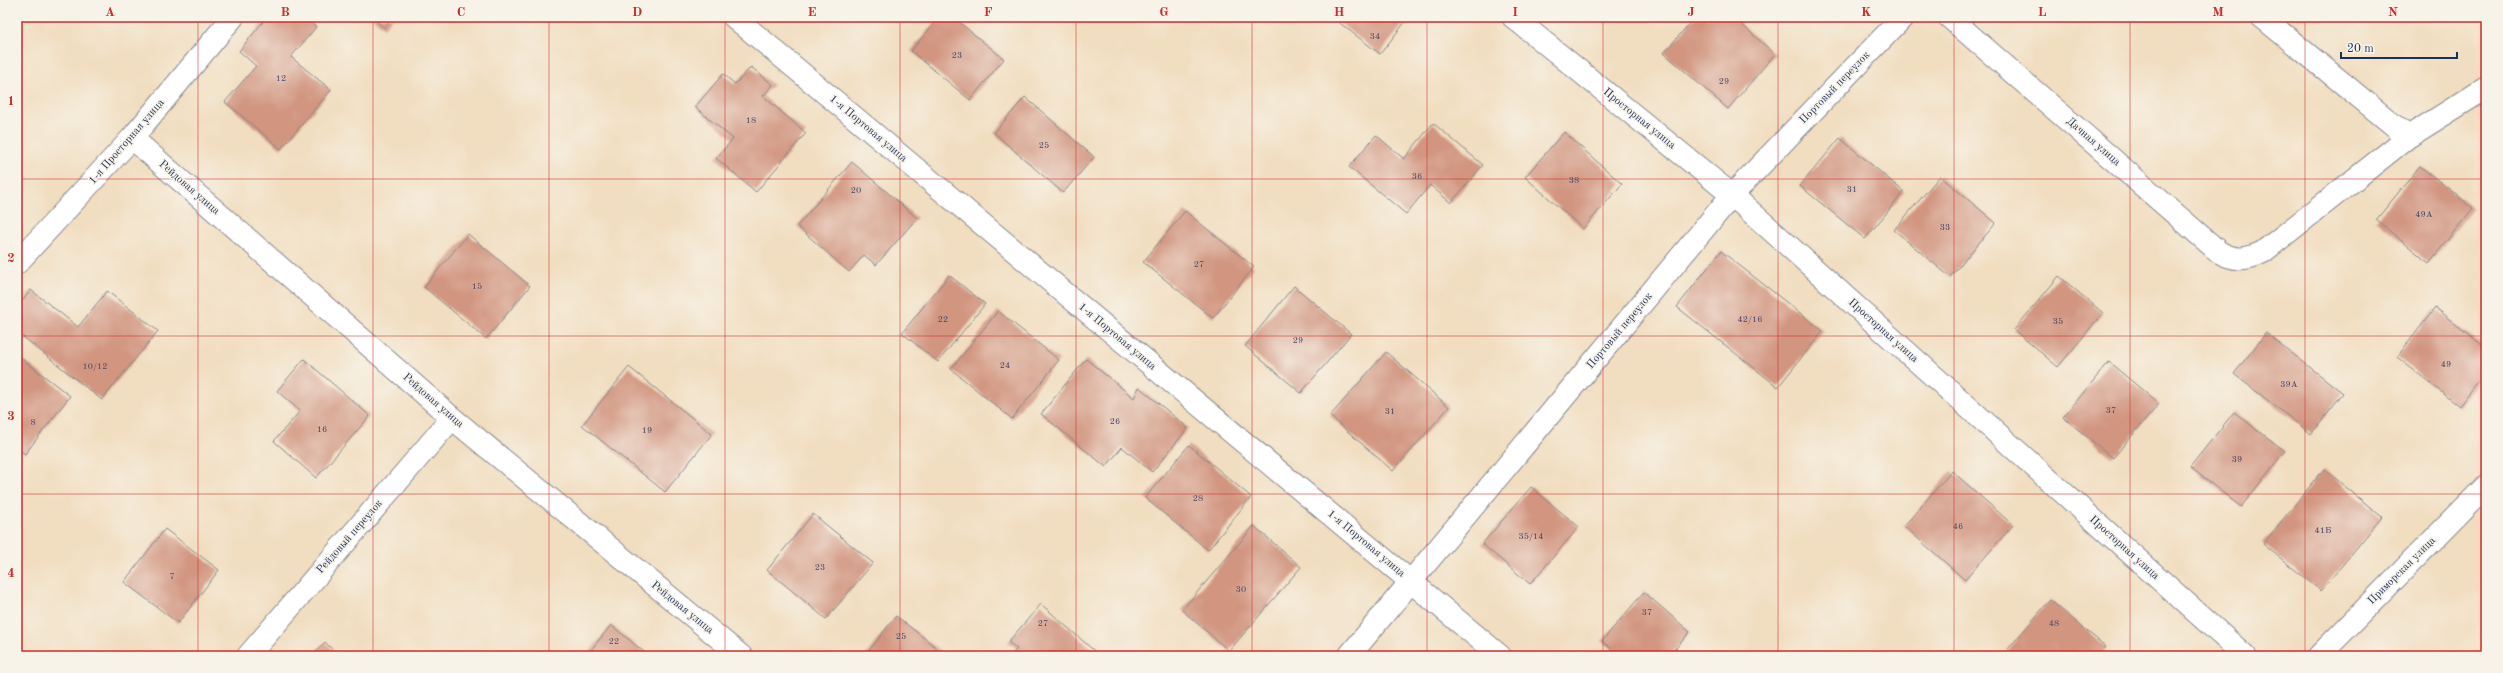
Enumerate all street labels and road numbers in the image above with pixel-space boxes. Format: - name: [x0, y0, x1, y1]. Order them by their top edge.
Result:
- street label: Портовый переулок: [1798, 49, 1872, 126]
- street label: Просторная улица: [1601, 87, 1678, 152]
- street label: 1-я Портовая улица: [827, 93, 909, 165]
- street label: 1-я Просторная улица: [87, 97, 167, 187]
- street label: Дачная улица: [2064, 116, 2122, 169]
- street label: Рейдовая улица: [157, 159, 222, 218]
- street label: Портовый переулок: [1585, 290, 1655, 371]
- street label: Просторная улица: [1846, 297, 1920, 365]
- street label: 1-я Портовая улица: [1076, 301, 1158, 373]
- street label: Рейдовая улица: [401, 372, 466, 431]
- street label: Рейдовый переулок: [315, 498, 385, 576]
- street label: 1-я Портовая улица: [1325, 508, 1407, 580]
- street label: Просторная улица: [2087, 514, 2161, 582]
- street label: Приморская улица: [2366, 535, 2438, 607]
- street label: Рейдовая улица: [649, 580, 716, 637]

